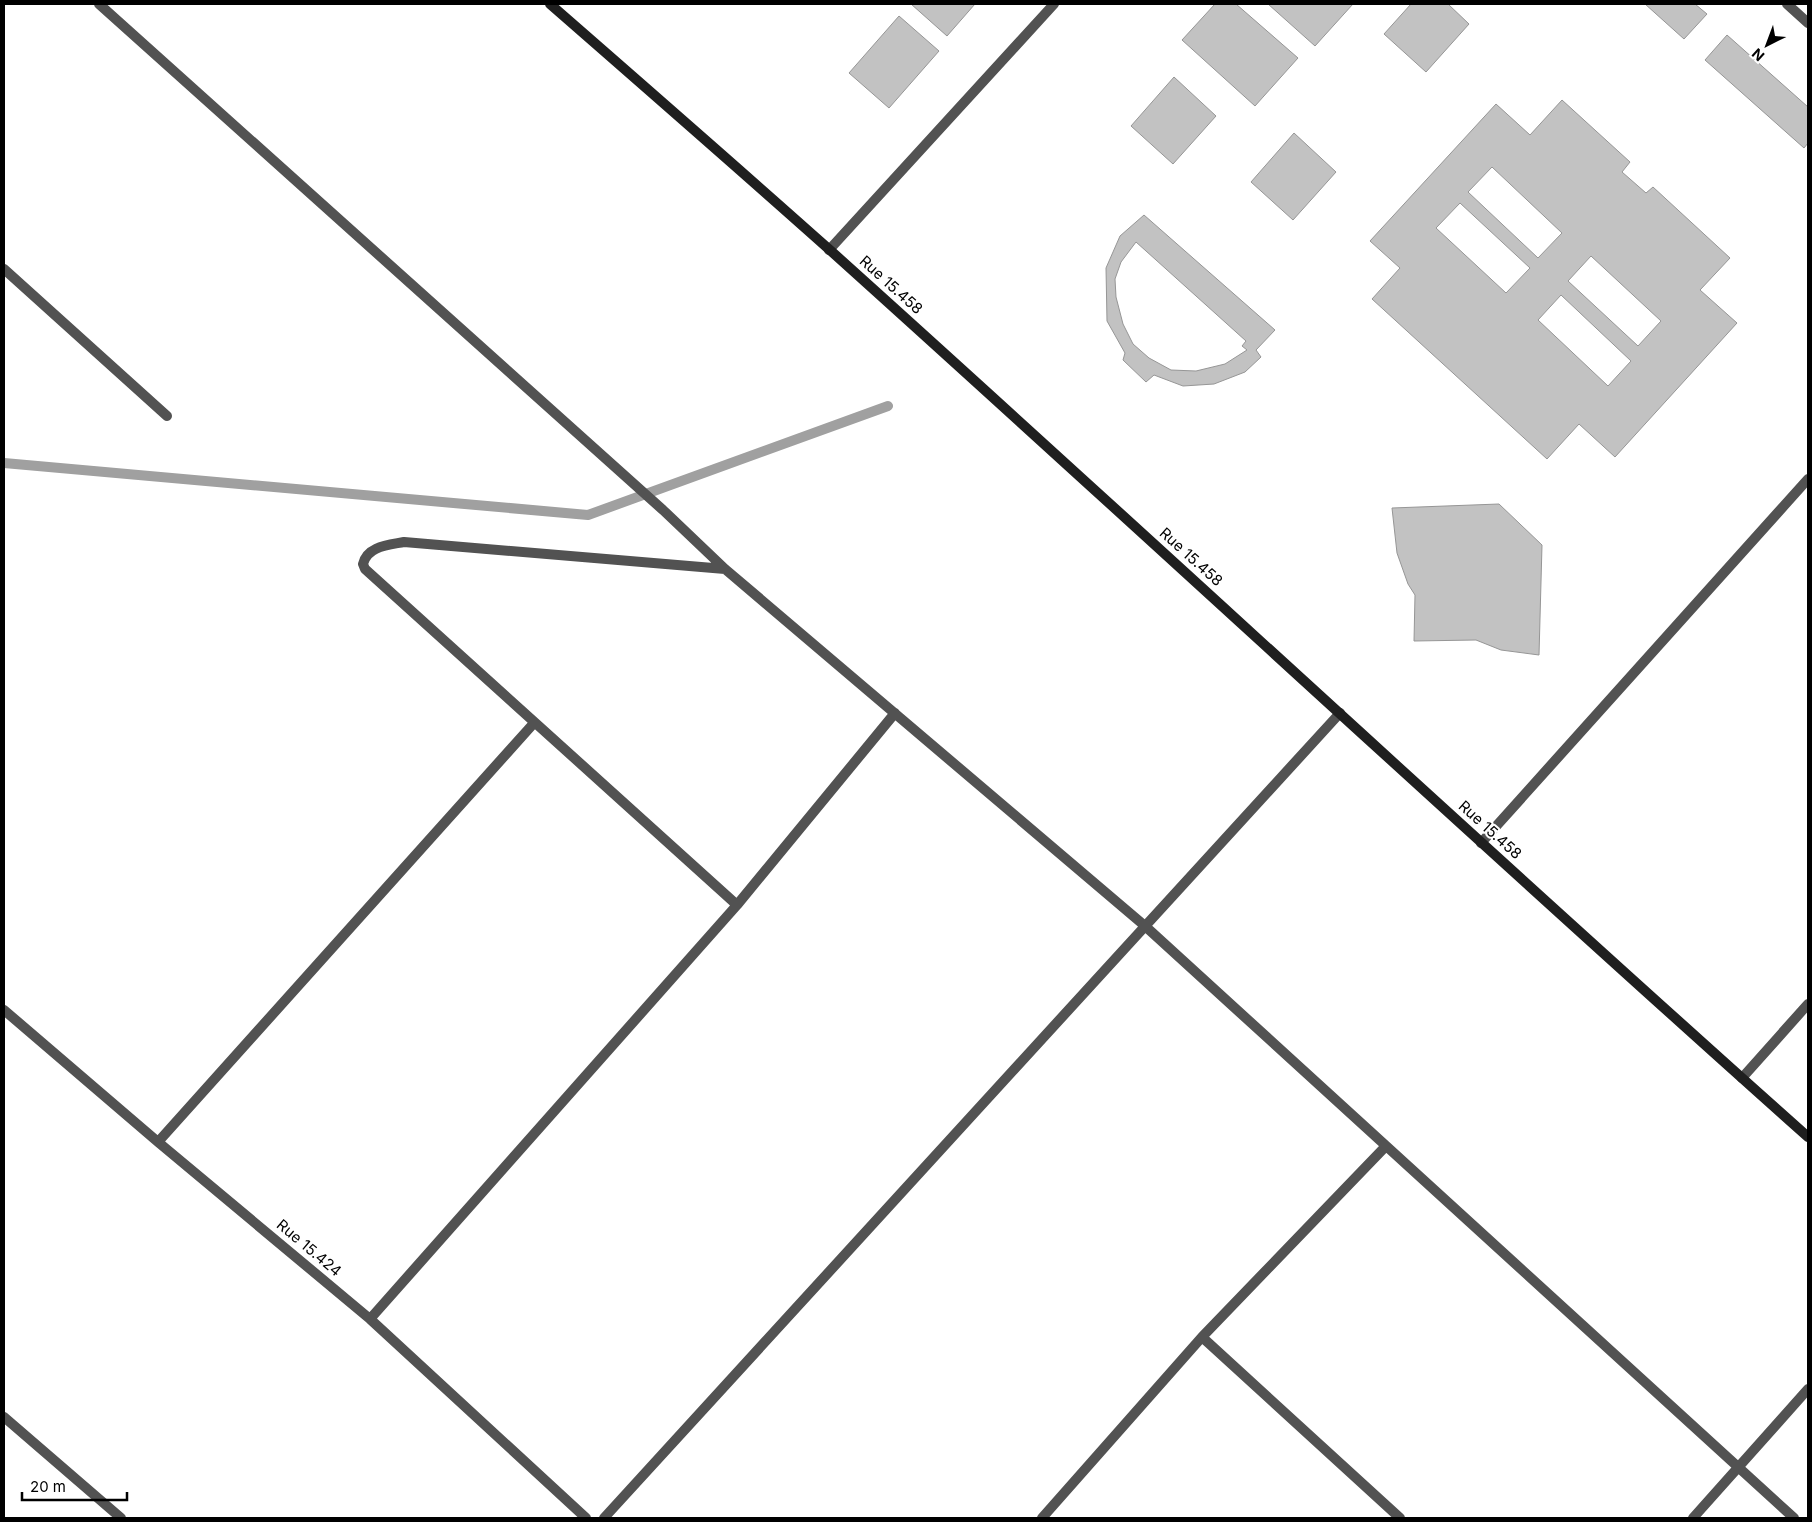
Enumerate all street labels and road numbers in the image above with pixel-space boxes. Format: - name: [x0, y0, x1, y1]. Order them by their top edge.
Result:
- street label: Rue 15.458: [856, 251, 927, 318]
- street label: Rue 15.458: [1156, 523, 1227, 590]
- street label: Rue 15.458: [1455, 796, 1526, 863]
- street label: Rue 15.424: [273, 1215, 346, 1280]

